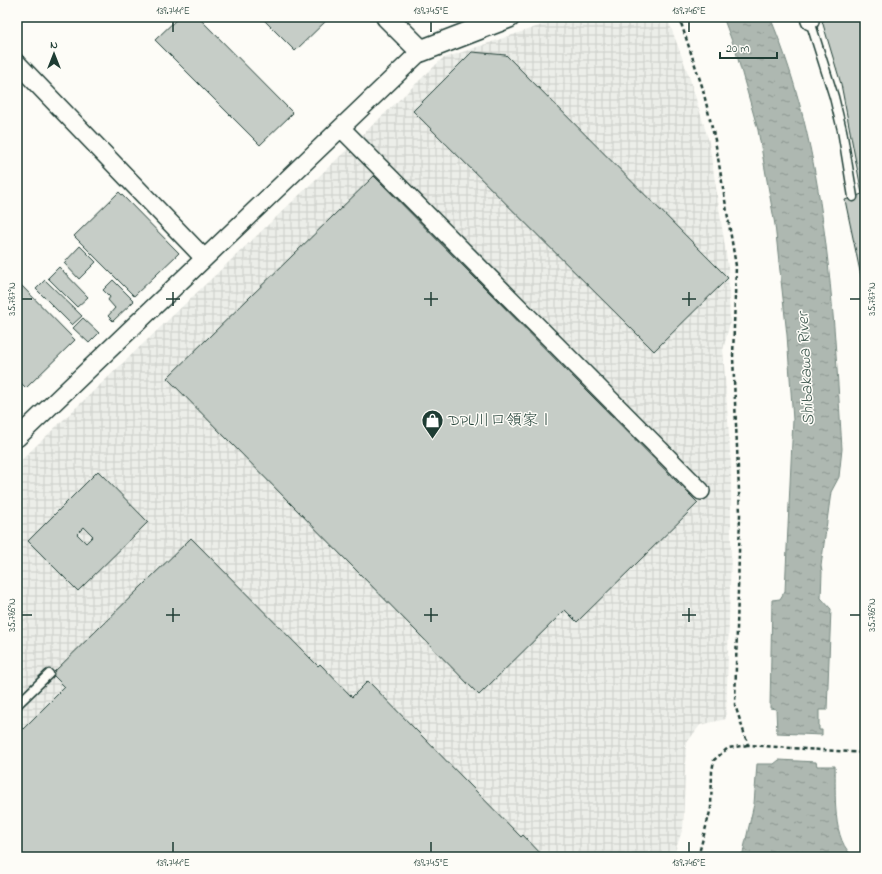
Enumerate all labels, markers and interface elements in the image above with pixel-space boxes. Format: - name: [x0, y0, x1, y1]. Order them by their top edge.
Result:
- text: 139.744°E: [156, 4, 190, 19]
- text: 139.745°E: [413, 4, 449, 19]
- text: 139.746°E: [672, 4, 706, 19]
- north arrow: [34, 34, 74, 74]
- scale bar: [720, 34, 777, 60]
- text: N: [50, 37, 58, 53]
- text: 20 m: [726, 40, 749, 58]
- text: 35.787°N: [5, 282, 20, 316]
- text: 35.787°N: [865, 282, 880, 316]
- water label: Shibakawa River: [790, 309, 821, 426]
- shop icon: DPL川口領家Ⅰ: [419, 408, 445, 441]
- place label: DPL川口領家Ⅰ: [447, 409, 554, 433]
- text: 35.786°N: [5, 598, 20, 632]
- text: 35.786°N: [865, 598, 880, 632]
- text: 139.744°E: [156, 856, 190, 871]
- text: 139.745°E: [413, 856, 449, 871]
- text: 139.746°E: [672, 856, 706, 871]

